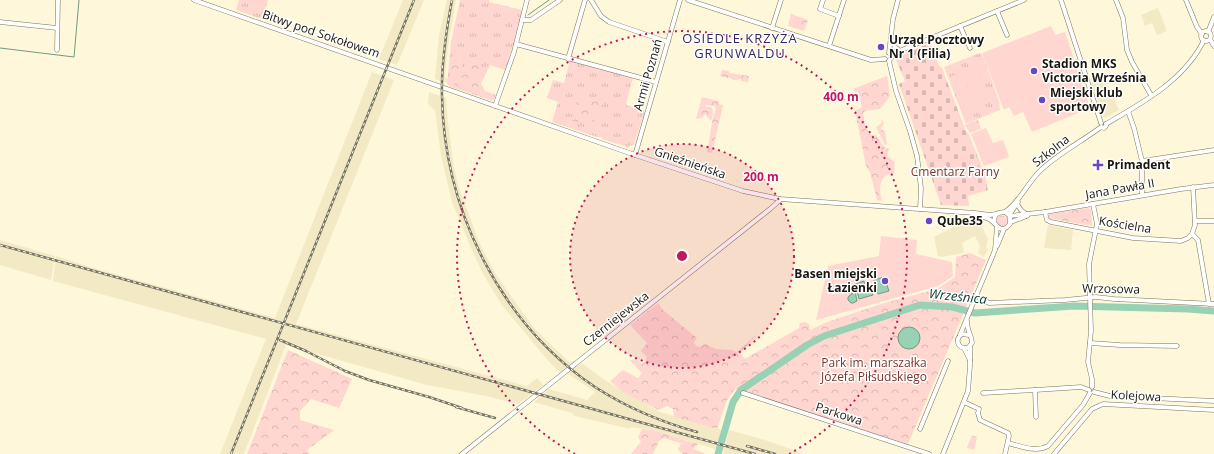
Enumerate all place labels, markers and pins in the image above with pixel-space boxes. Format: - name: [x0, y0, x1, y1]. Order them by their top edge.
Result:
- place label: Urząd Pocztowy Nr 1 (Filia): [889, 31, 984, 62]
- marker: Urząd Pocztowy Nr 1 (Filia): [876, 42, 886, 52]
- place label: Stadion MKS Victoria Września: [1042, 55, 1147, 86]
- marker: Stadion MKS Victoria Września: [1029, 66, 1039, 76]
- place label: Miejski klub sportowy: [1050, 84, 1123, 115]
- marker: Miejski klub sportowy: [1037, 95, 1047, 105]
- place label: Primadent: [1107, 156, 1170, 173]
- marker: Primadent: [1092, 159, 1104, 171]
- place label: Qube35: [937, 212, 983, 229]
- marker: Qube35: [924, 216, 934, 226]
- centre of rings: [675, 249, 689, 263]
- place label: Basen miejski Łazienki: [794, 265, 877, 296]
- marker: Basen miejski Łazienki: [880, 276, 890, 286]

